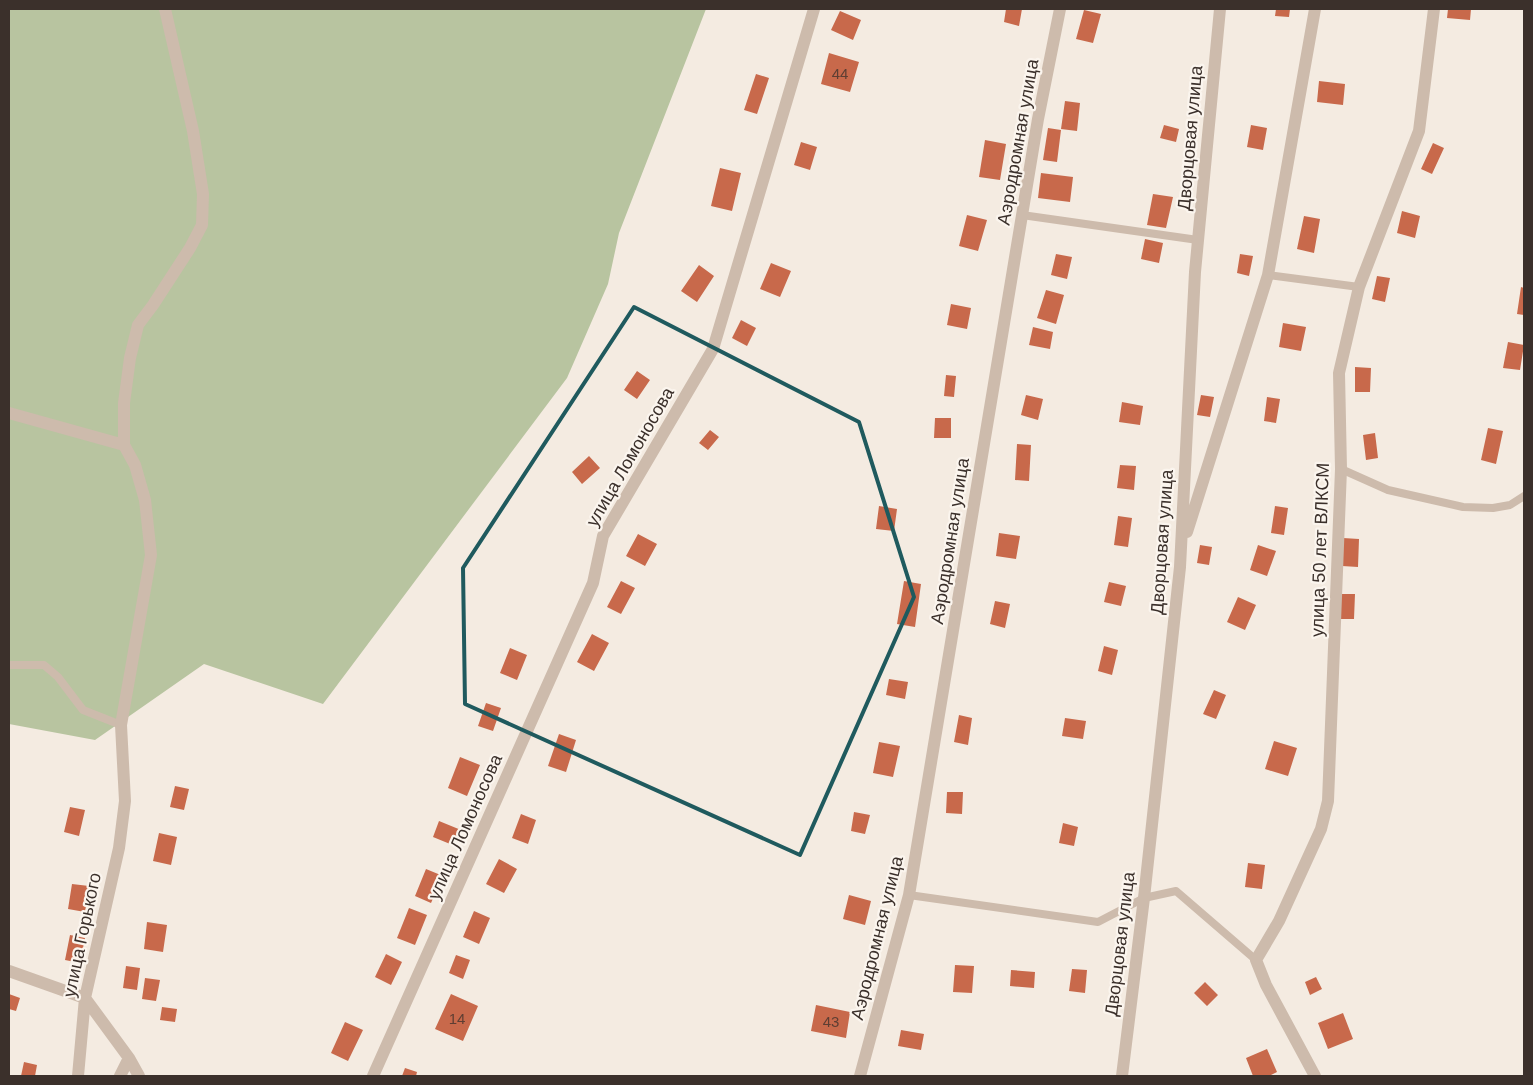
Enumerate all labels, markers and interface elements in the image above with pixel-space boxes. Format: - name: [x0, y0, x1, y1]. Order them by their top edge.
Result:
- street label: Аэродромная улица: [994, 56, 1043, 227]
- street label: Дворцовая улица: [1174, 64, 1206, 211]
- house number: 44: [832, 65, 848, 82]
- street label: улица Ломоносова: [582, 383, 678, 530]
- street label: Аэродромная улица: [927, 455, 973, 626]
- street label: улица 50 лет ВЛКСМ: [1307, 463, 1333, 637]
- street label: Дворцовая улица: [1147, 468, 1177, 615]
- street label: улица Ломоносова: [424, 750, 507, 903]
- street label: Аэродромная улица: [847, 853, 907, 1022]
- street label: Дворцовая улица: [1101, 870, 1139, 1017]
- street label: улица Горького: [59, 871, 105, 999]
- house number: 14: [449, 1010, 465, 1027]
- house number: 43: [823, 1013, 839, 1030]

